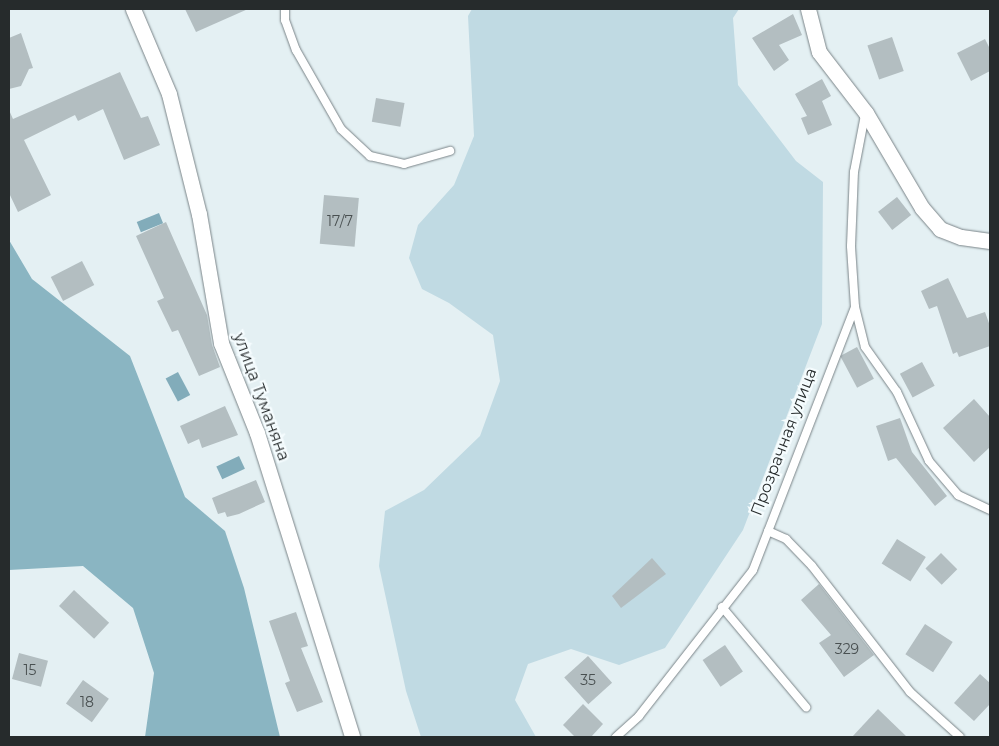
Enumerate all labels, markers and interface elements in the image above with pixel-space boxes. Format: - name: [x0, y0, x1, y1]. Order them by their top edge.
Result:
- house number: 17/7: [327, 213, 353, 229]
- street label: улица Туманяна: [229, 331, 293, 463]
- street label: Прозрачная улица: [747, 365, 821, 519]
- house number: 329: [835, 641, 859, 657]
- house number: 15: [24, 662, 36, 678]
- house number: 35: [580, 672, 596, 688]
- house number: 18: [80, 694, 94, 710]

